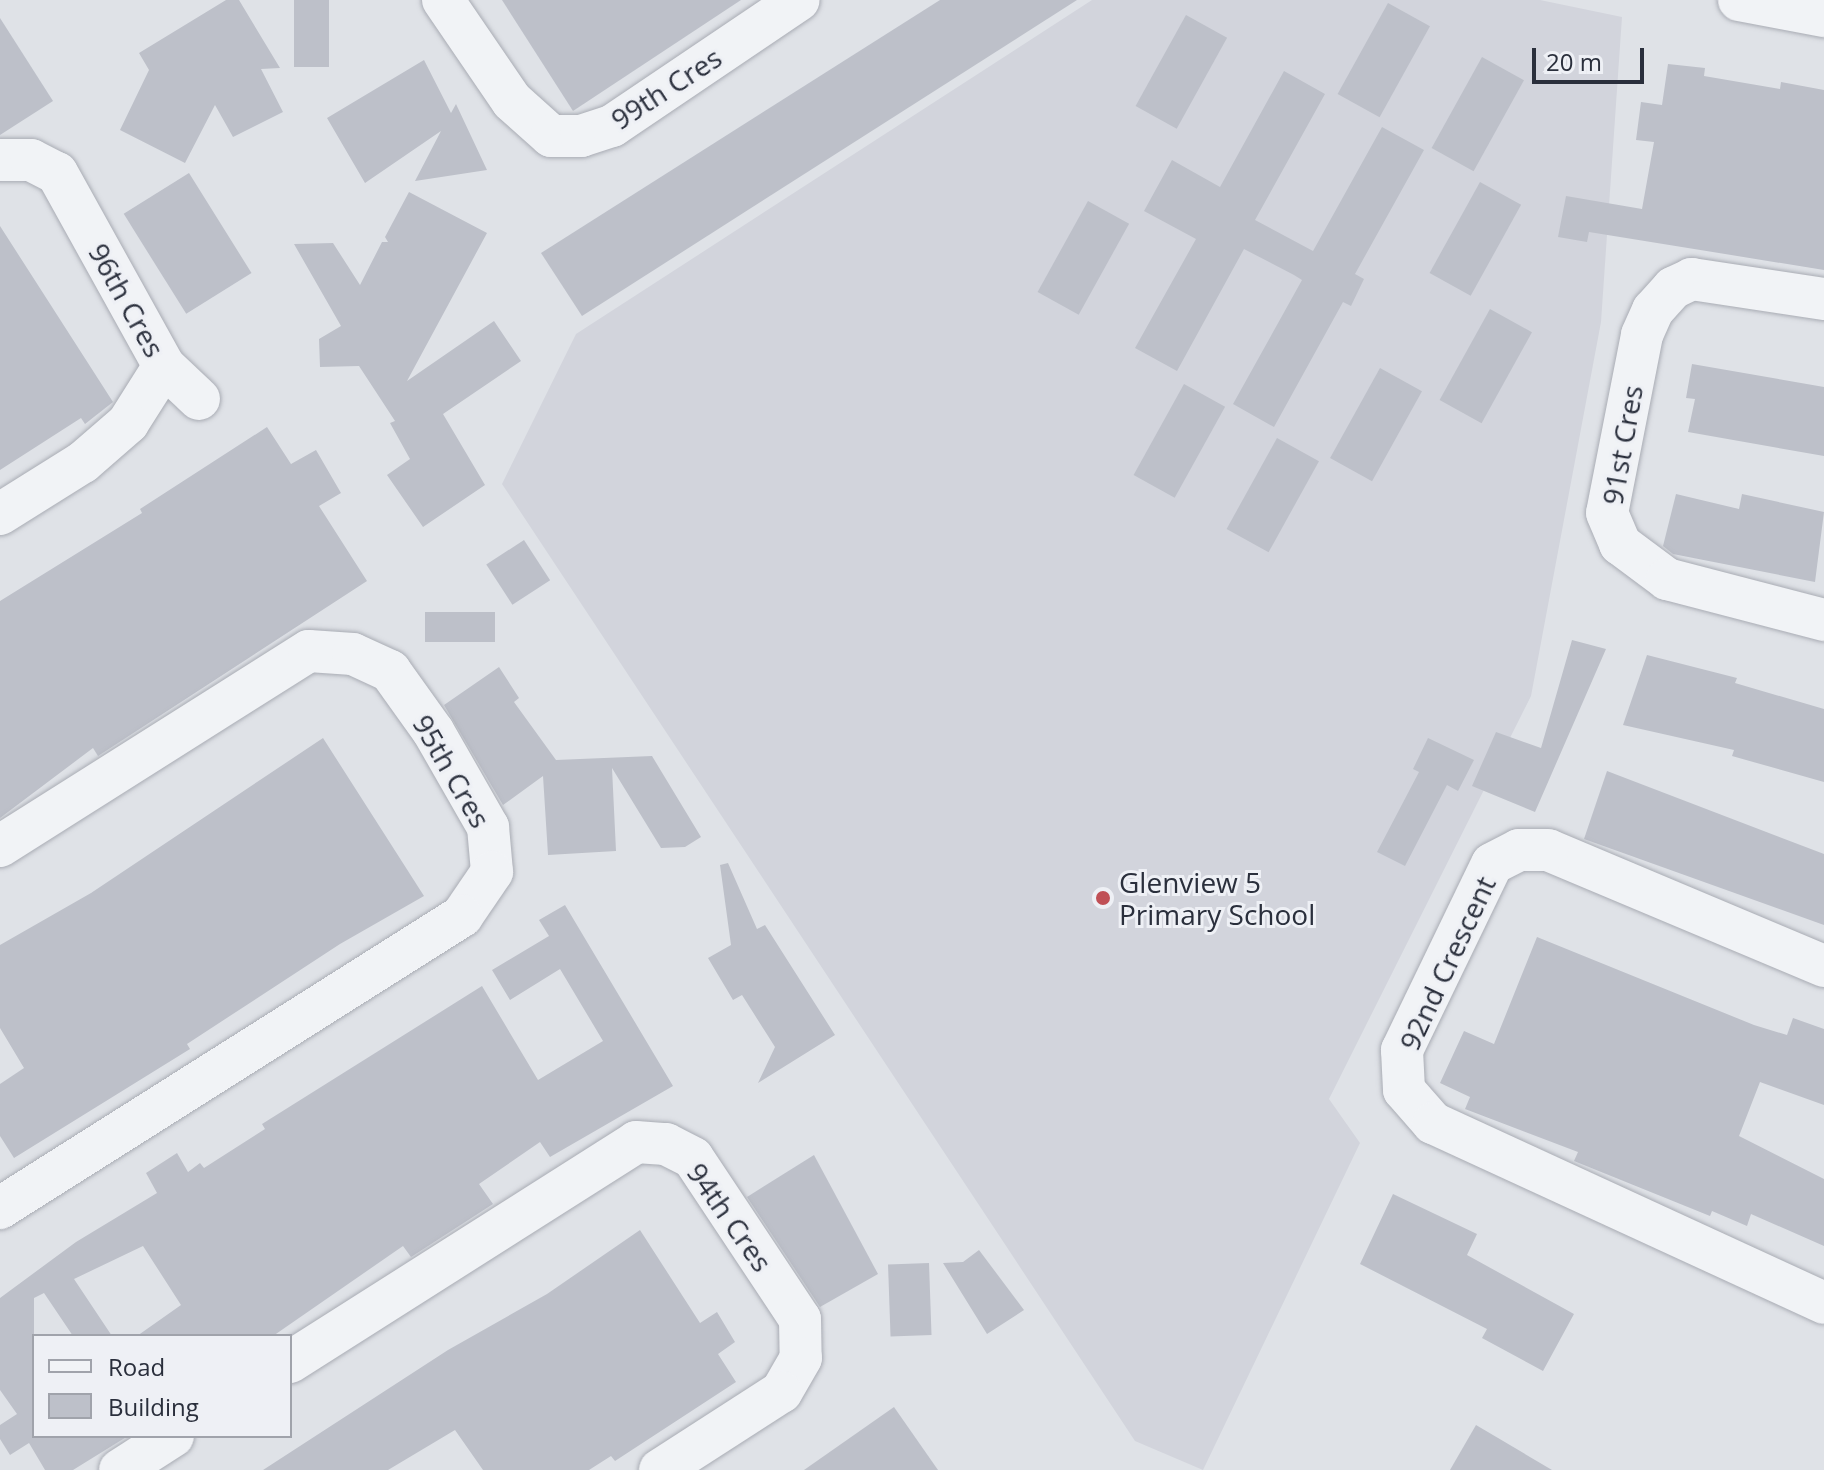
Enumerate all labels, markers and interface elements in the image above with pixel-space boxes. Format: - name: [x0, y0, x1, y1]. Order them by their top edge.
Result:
- scale bar: [1536, 32, 1648, 82]
- street label: 99th Cres: [605, 40, 727, 136]
- text: 20 m: [1546, 45, 1602, 78]
- street label: 96th Cres: [82, 237, 172, 363]
- street label: 91st Cres: [1595, 383, 1649, 507]
- street label: 95th Cres: [406, 709, 498, 833]
- place label: Glenview 5 Primary School: [1119, 865, 1315, 931]
- street label: 92nd Crescent: [1392, 871, 1502, 1055]
- marker: Glenview 5 Primary School: [1094, 889, 1112, 907]
- street label: 94th Cres: [681, 1156, 779, 1278]
- legend: [32, 1334, 292, 1438]
- text: Road: [108, 1350, 165, 1383]
- text: Building: [108, 1390, 199, 1423]

